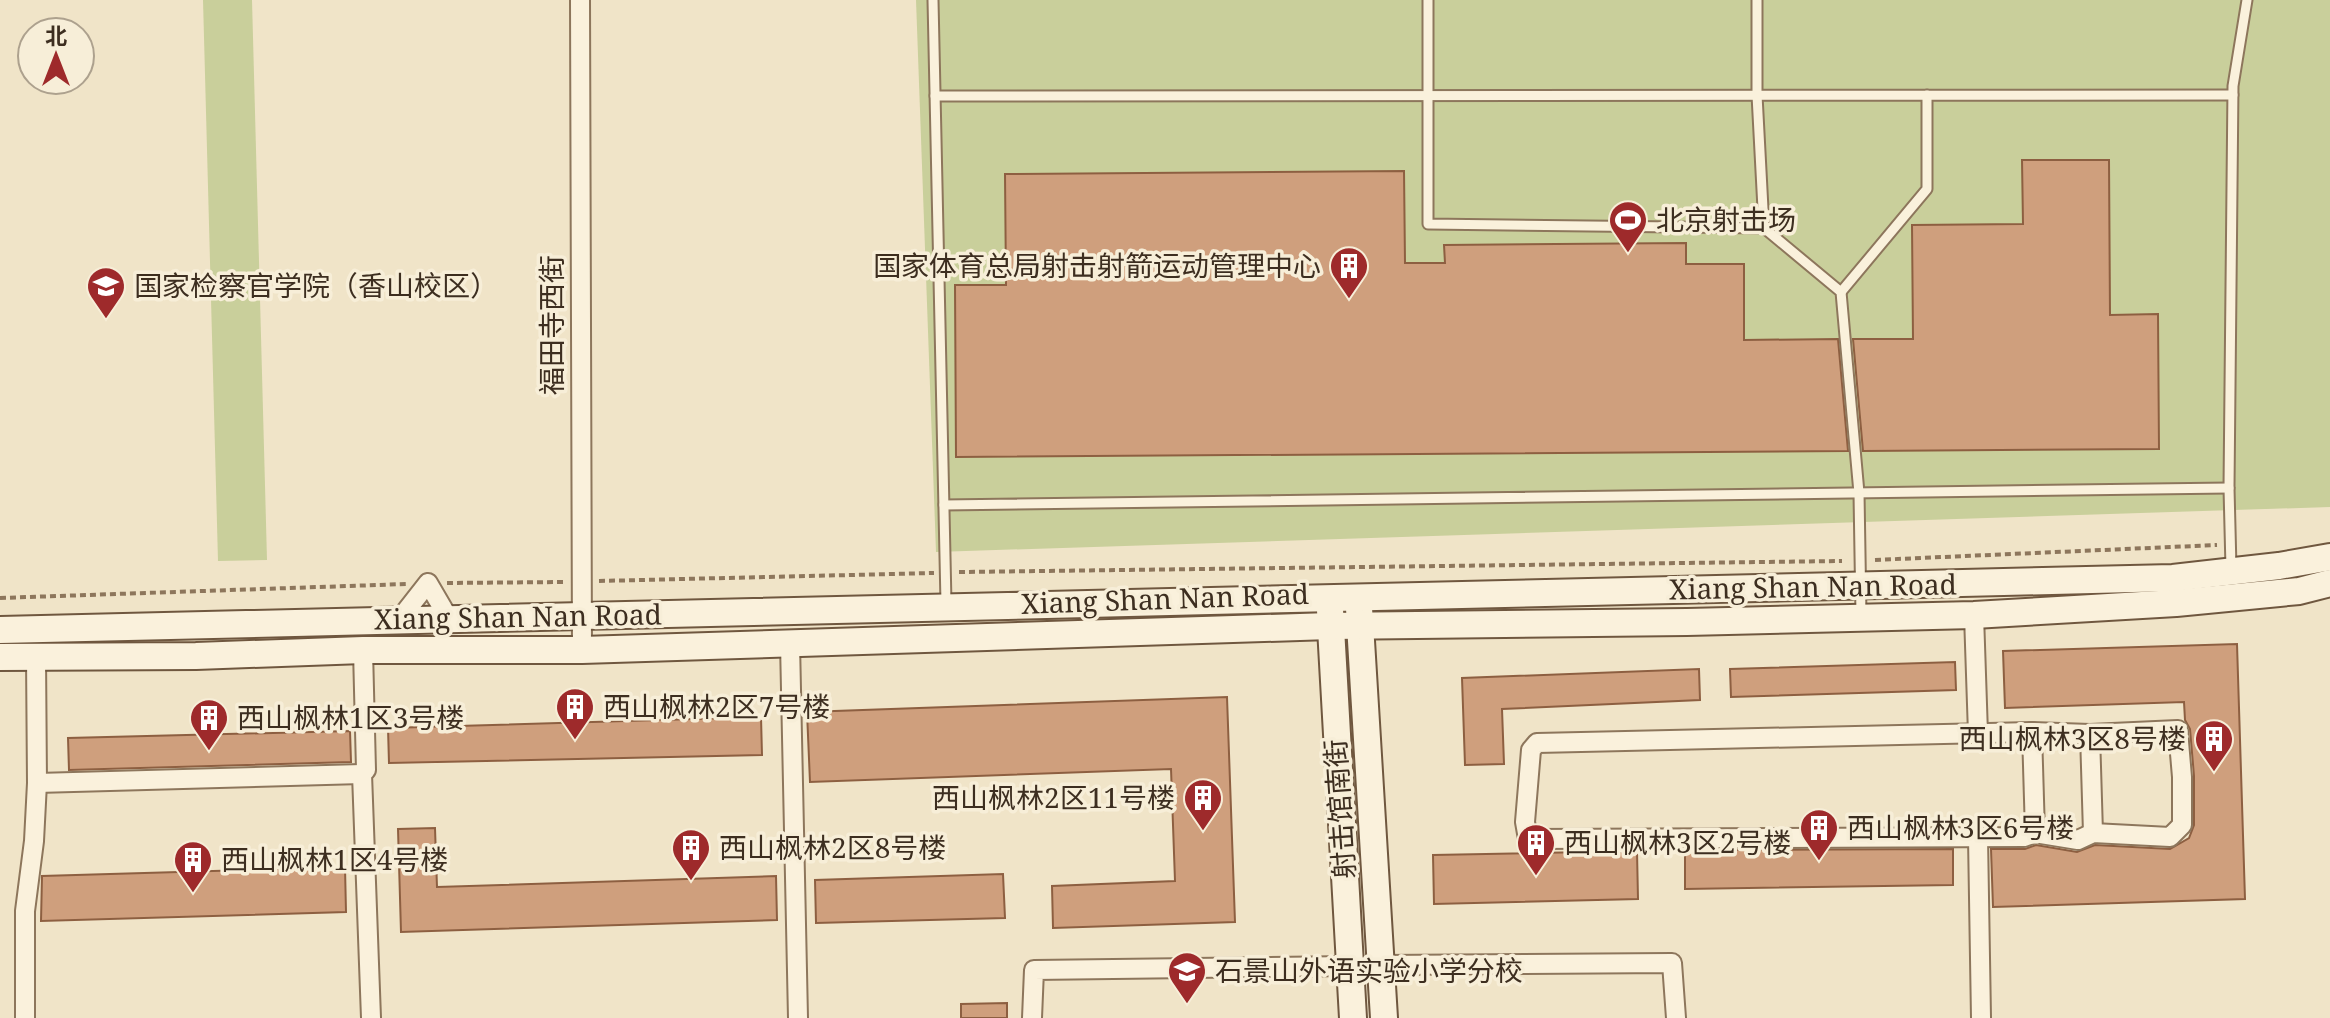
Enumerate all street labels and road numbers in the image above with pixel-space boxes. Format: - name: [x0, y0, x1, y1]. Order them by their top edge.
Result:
- street label: 福田寺西街: [532, 255, 570, 395]
- street label: Xiang Shan Nan Road: [1669, 564, 1957, 608]
- street label: Xiang Shan Nan Road: [1021, 574, 1309, 622]
- street label: Xiang Shan Nan Road: [374, 594, 662, 638]
- street label: 射击馆南街: [1315, 738, 1363, 880]

